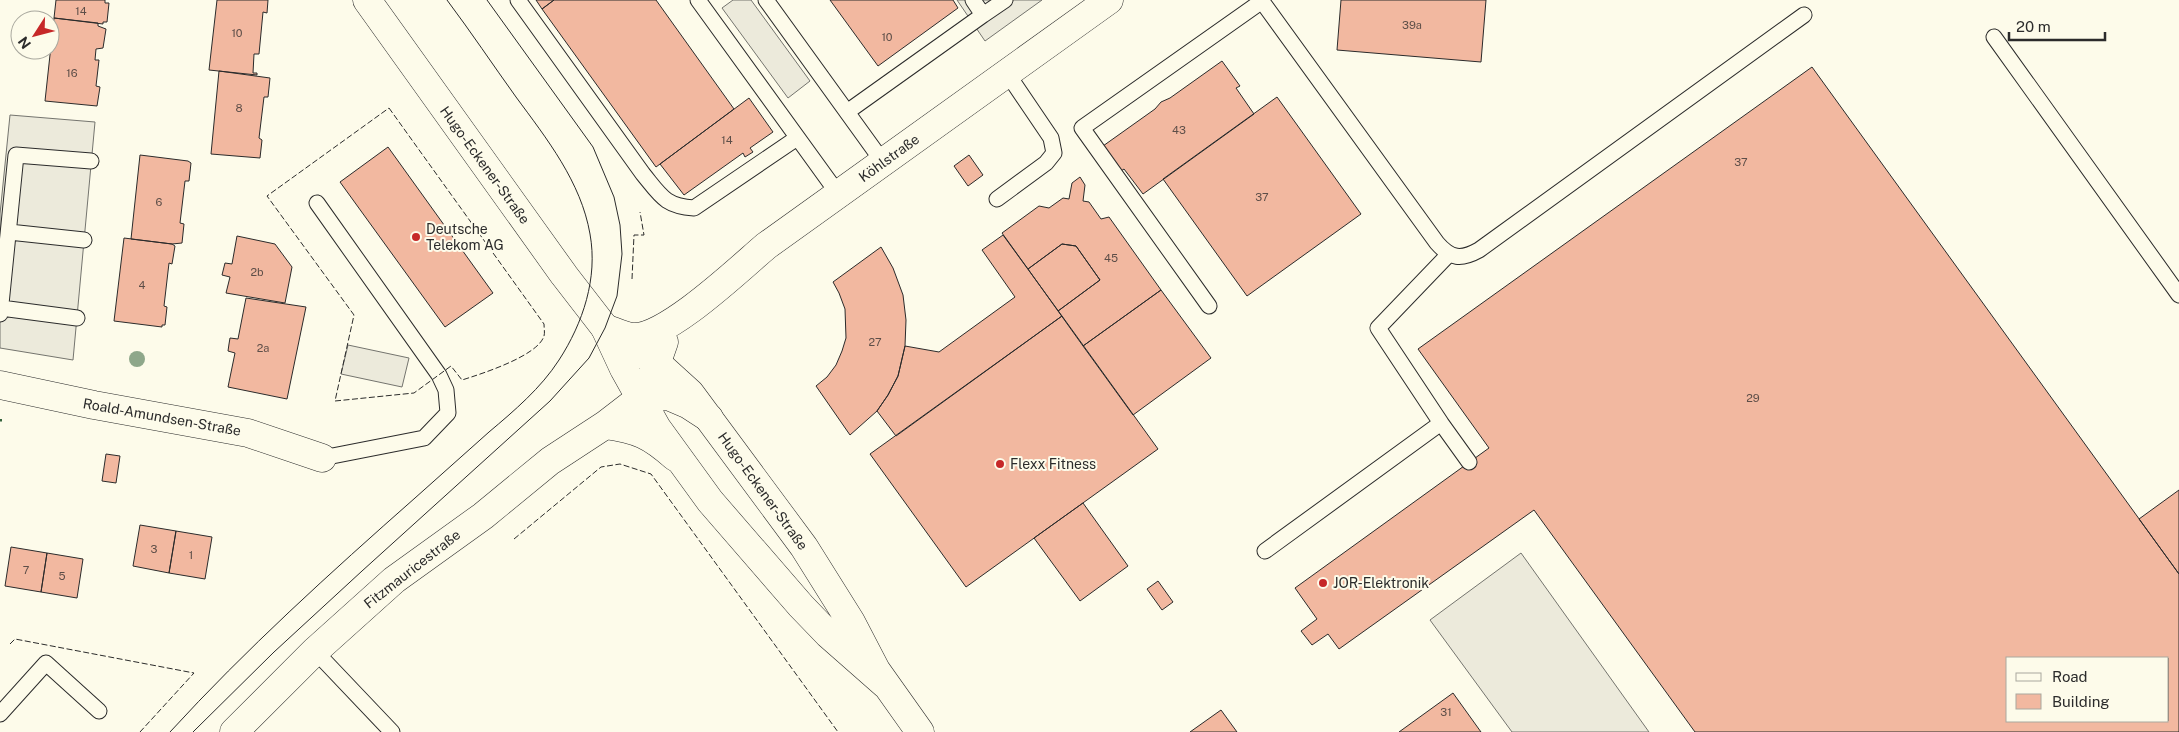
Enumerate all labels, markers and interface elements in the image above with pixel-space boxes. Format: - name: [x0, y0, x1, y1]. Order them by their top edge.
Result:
- house number: 14: [75, 5, 87, 17]
- north arrow: [10, 10, 60, 60]
- scale bar: [2009, 10, 2105, 42]
- text: 20 m: [2016, 18, 2051, 35]
- house number: 39a: [1402, 19, 1422, 31]
- house number: 10: [231, 27, 243, 39]
- house number: 10: [881, 31, 893, 43]
- text: N: [15, 34, 34, 52]
- house number: 16: [66, 67, 78, 79]
- house number: 8: [235, 102, 243, 114]
- street label: Hugo-Eckener-Straße: [437, 103, 533, 227]
- house number: 43: [1172, 124, 1186, 136]
- street label: Köhlstraße: [856, 131, 922, 185]
- house number: 14: [721, 134, 733, 146]
- house number: 37: [1734, 156, 1748, 168]
- house number: 37: [1255, 191, 1269, 203]
- house number: 6: [156, 196, 163, 208]
- place label: Deutsche Telekom AG: [426, 221, 504, 253]
- marker: Deutsche Telekom AG: [410, 231, 422, 243]
- house number: 45: [1104, 252, 1118, 264]
- house number: 2b: [250, 266, 264, 278]
- house number: 4: [139, 279, 146, 291]
- house number: 27: [868, 336, 882, 348]
- house number: 2a: [257, 342, 269, 354]
- house number: 29: [1746, 392, 1760, 404]
- street label: Roald-Amundsen-Straße: [82, 395, 242, 439]
- street label: Hugo-Eckener-Straße: [715, 429, 811, 553]
- place label: Flexx Fitness: [1010, 456, 1096, 472]
- marker: Flexx Fitness: [994, 458, 1006, 470]
- street label: Fitzmauricestraße: [361, 526, 463, 612]
- house number: 3: [151, 543, 158, 555]
- house number: 1: [189, 549, 193, 561]
- house number: 7: [23, 564, 30, 576]
- house number: 5: [58, 570, 66, 582]
- place label: JOR-Elektronik: [1333, 575, 1429, 591]
- marker: JOR-Elektronik: [1317, 577, 1329, 589]
- legend: [2006, 657, 2169, 722]
- text: Road: [2052, 668, 2088, 685]
- text: Building: [2052, 693, 2110, 710]
- house number: 31: [1440, 706, 1452, 718]

